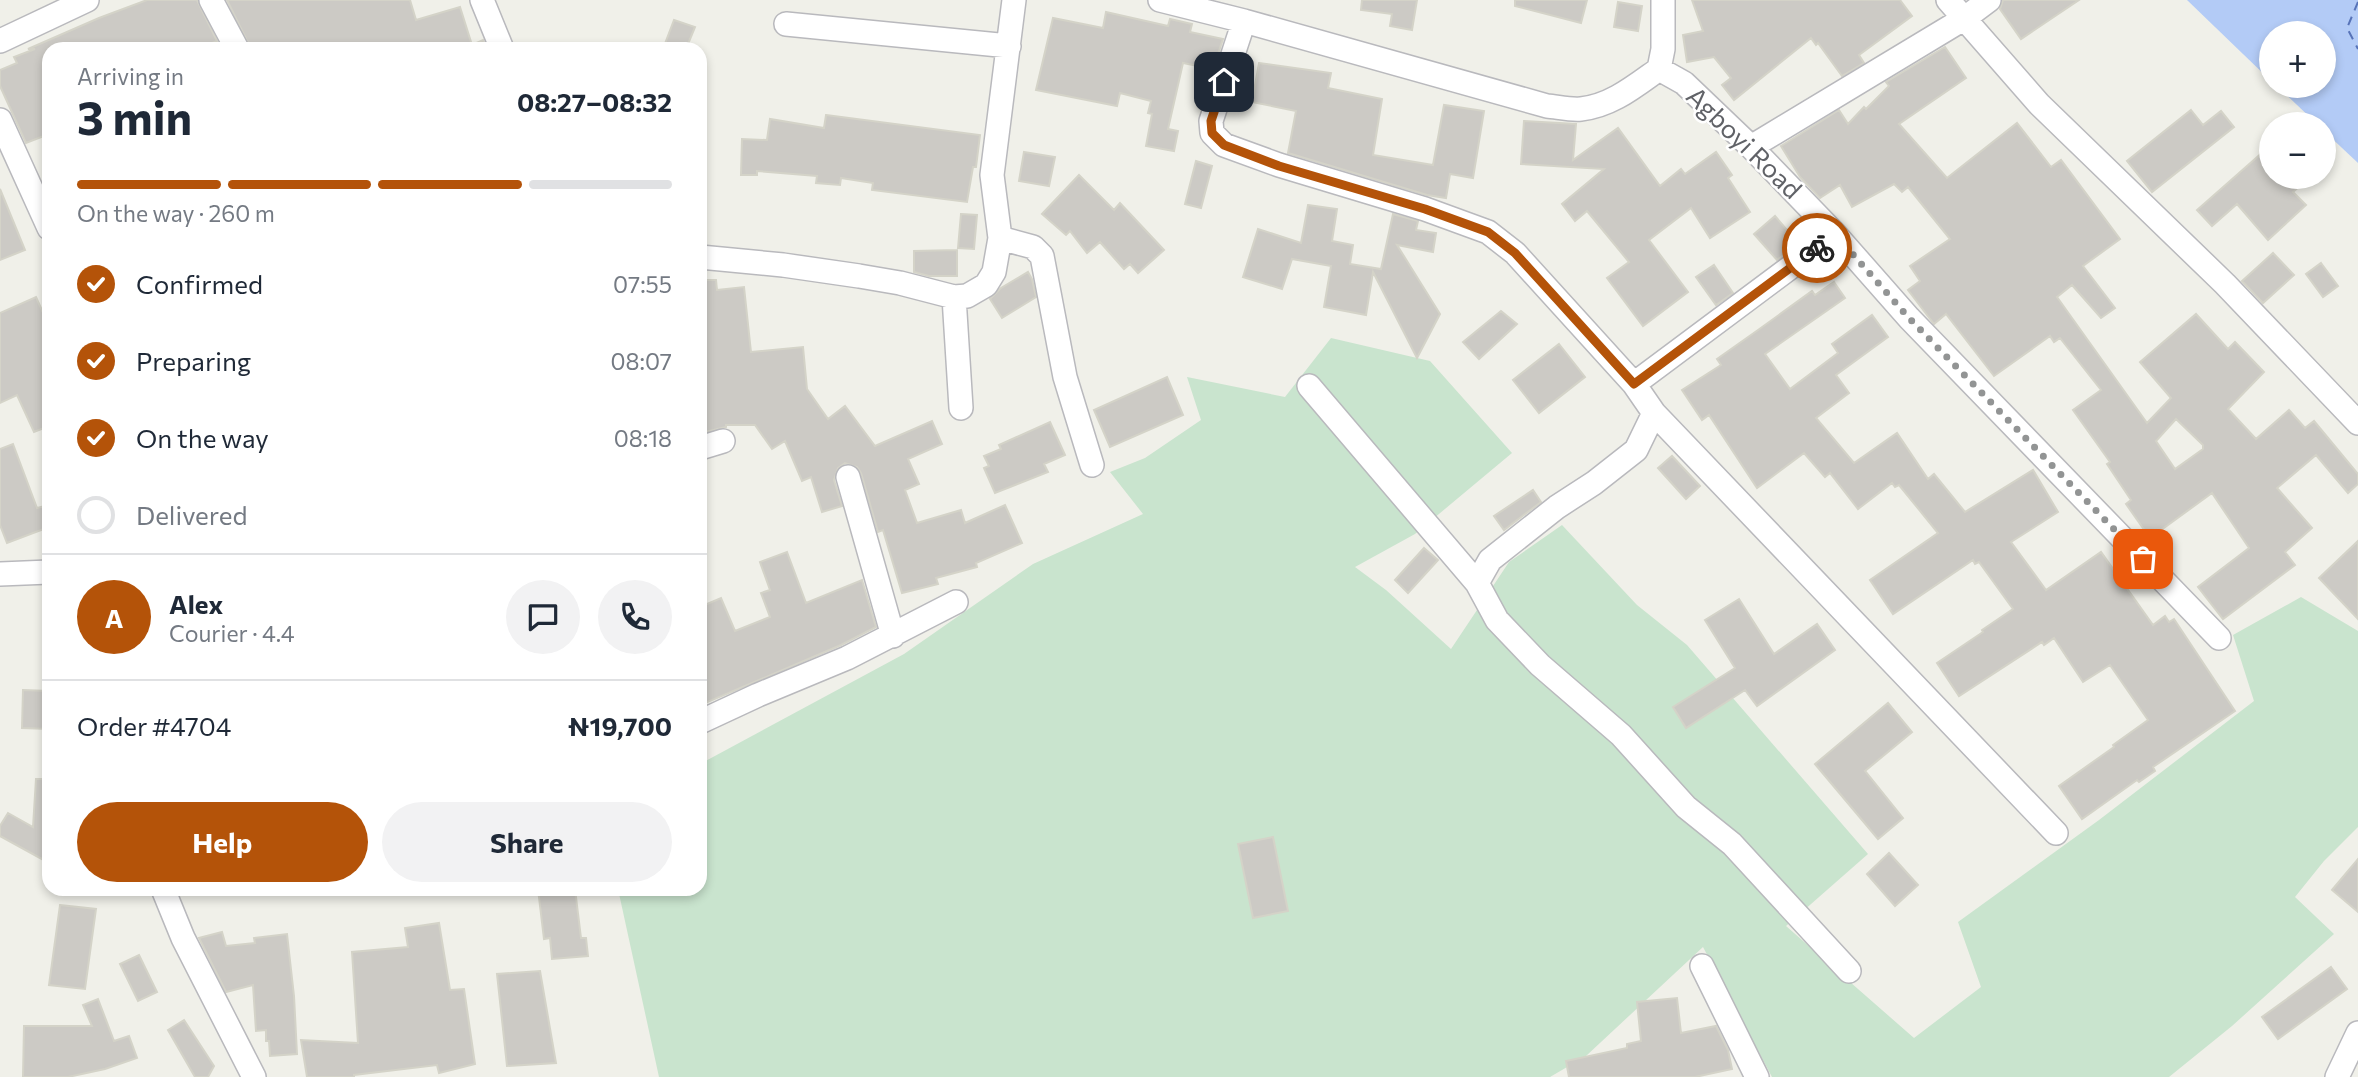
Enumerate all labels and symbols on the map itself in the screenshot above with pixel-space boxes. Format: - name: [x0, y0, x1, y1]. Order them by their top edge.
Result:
- pin: [1194, 52, 1254, 112]
- street label: Agboyi Road: [1681, 79, 1809, 204]
- courier: [1782, 213, 1852, 283]
- pin: [2113, 529, 2173, 589]

